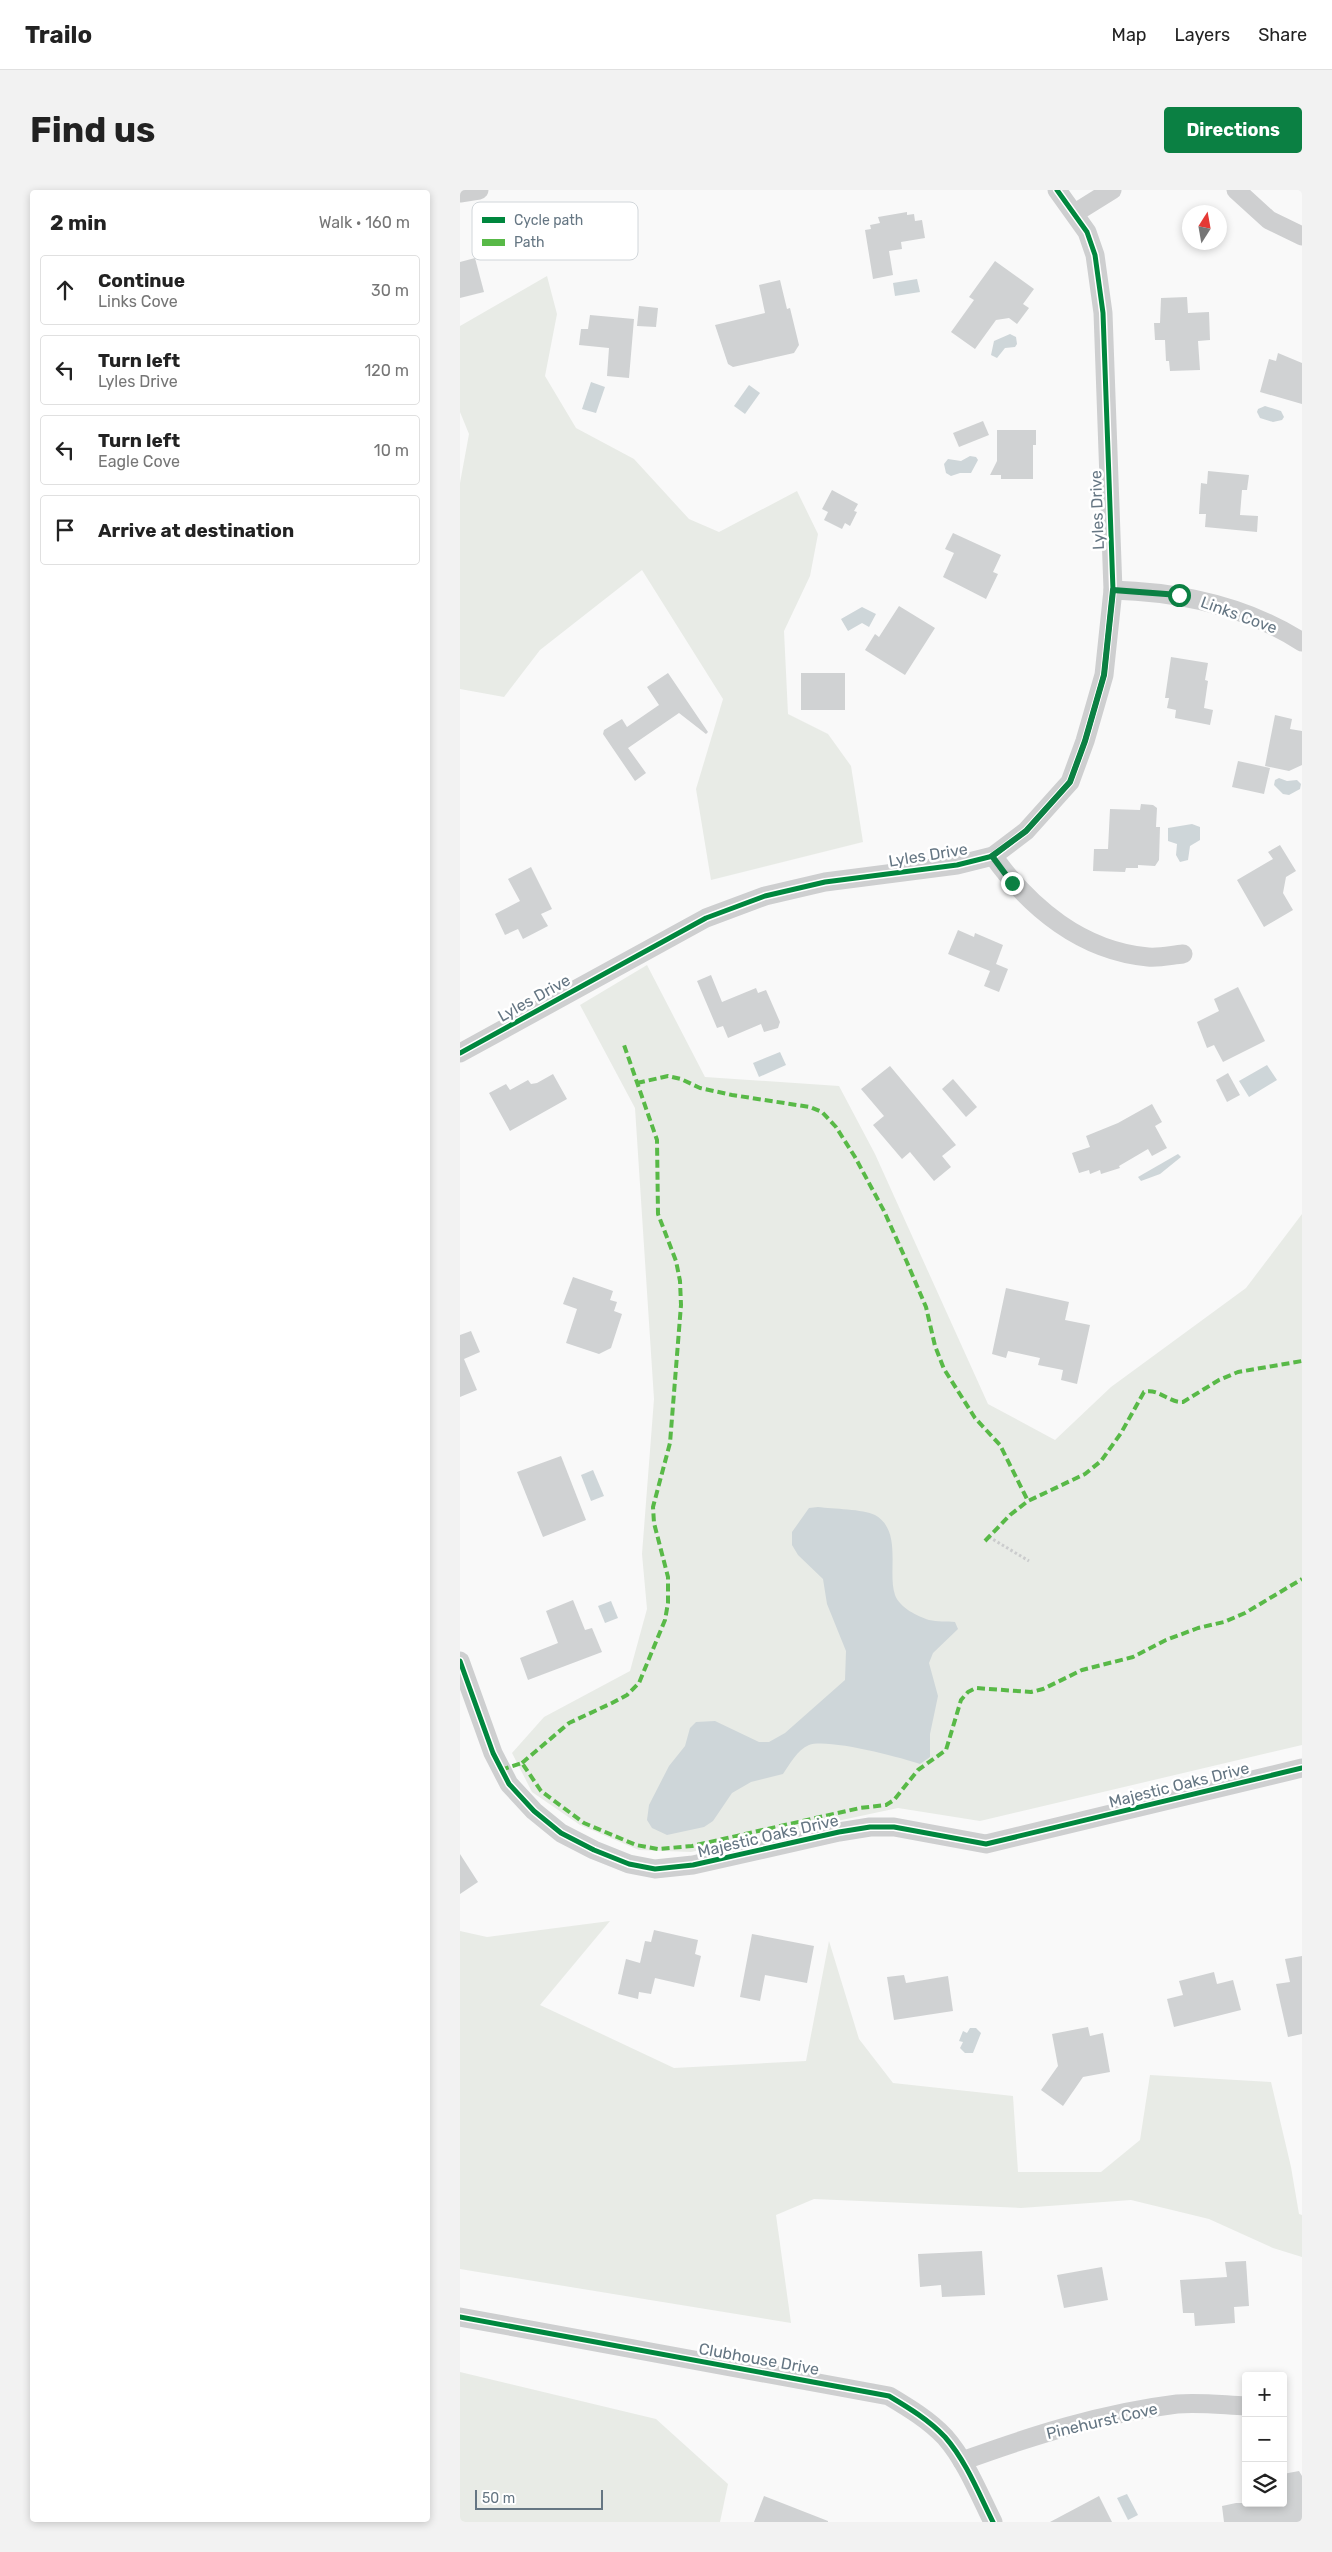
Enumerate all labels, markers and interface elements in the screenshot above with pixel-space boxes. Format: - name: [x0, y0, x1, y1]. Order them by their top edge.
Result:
- text: Trailo: [25, 21, 92, 49]
- text: Map: [1112, 24, 1147, 46]
- text: Layers: [1175, 24, 1230, 46]
- text: Share: [1258, 24, 1307, 46]
- button: Directions: [1164, 107, 1302, 153]
- text: Find us: [30, 109, 155, 151]
- legend: [472, 202, 638, 260]
- north arrow: [1182, 205, 1227, 250]
- text: 2 min: [50, 210, 107, 235]
- text: Cycle path: [514, 212, 583, 229]
- text: Walk · 160 m: [319, 213, 410, 232]
- text: Path: [514, 234, 545, 251]
- text: Continue: [98, 269, 185, 292]
- icon: ahead: [51, 276, 79, 304]
- text: 30 m: [371, 281, 409, 300]
- text: Links Cove: [98, 292, 178, 311]
- text: Turn left: [98, 349, 180, 372]
- icon: left: [51, 356, 79, 384]
- text: 120 m: [364, 361, 409, 380]
- text: Lyles Drive: [98, 372, 178, 391]
- text: Turn left: [98, 429, 180, 452]
- icon: left: [51, 436, 79, 464]
- text: 10 m: [374, 441, 409, 460]
- text: Eagle Cove: [98, 452, 180, 471]
- street label: Lyles Drive: [1086, 470, 1108, 550]
- icon: arrive: [51, 516, 79, 544]
- text: Arrive at destination: [98, 519, 294, 542]
- route start: [1168, 584, 1191, 607]
- street label: Links Cove: [1198, 592, 1280, 638]
- street label: Lyles Drive: [887, 839, 969, 871]
- route end: [1001, 872, 1024, 895]
- street label: Lyles Drive: [495, 970, 574, 1026]
- street label: Majestic Oaks Drive: [1107, 1758, 1251, 1812]
- street label: Majestic Oaks Drive: [696, 1811, 840, 1861]
- street label: Clubhouse Drive: [697, 2339, 821, 2379]
- map controls: [1242, 2372, 1287, 2507]
- button: +: [1242, 2372, 1287, 2417]
- street label: Pinehurst Cove: [1044, 2399, 1160, 2443]
- button: −: [1242, 2417, 1287, 2462]
- button: layers: [1242, 2462, 1287, 2507]
- scale bar: [475, 2487, 602, 2510]
- text: 50 m: [482, 2490, 515, 2507]

